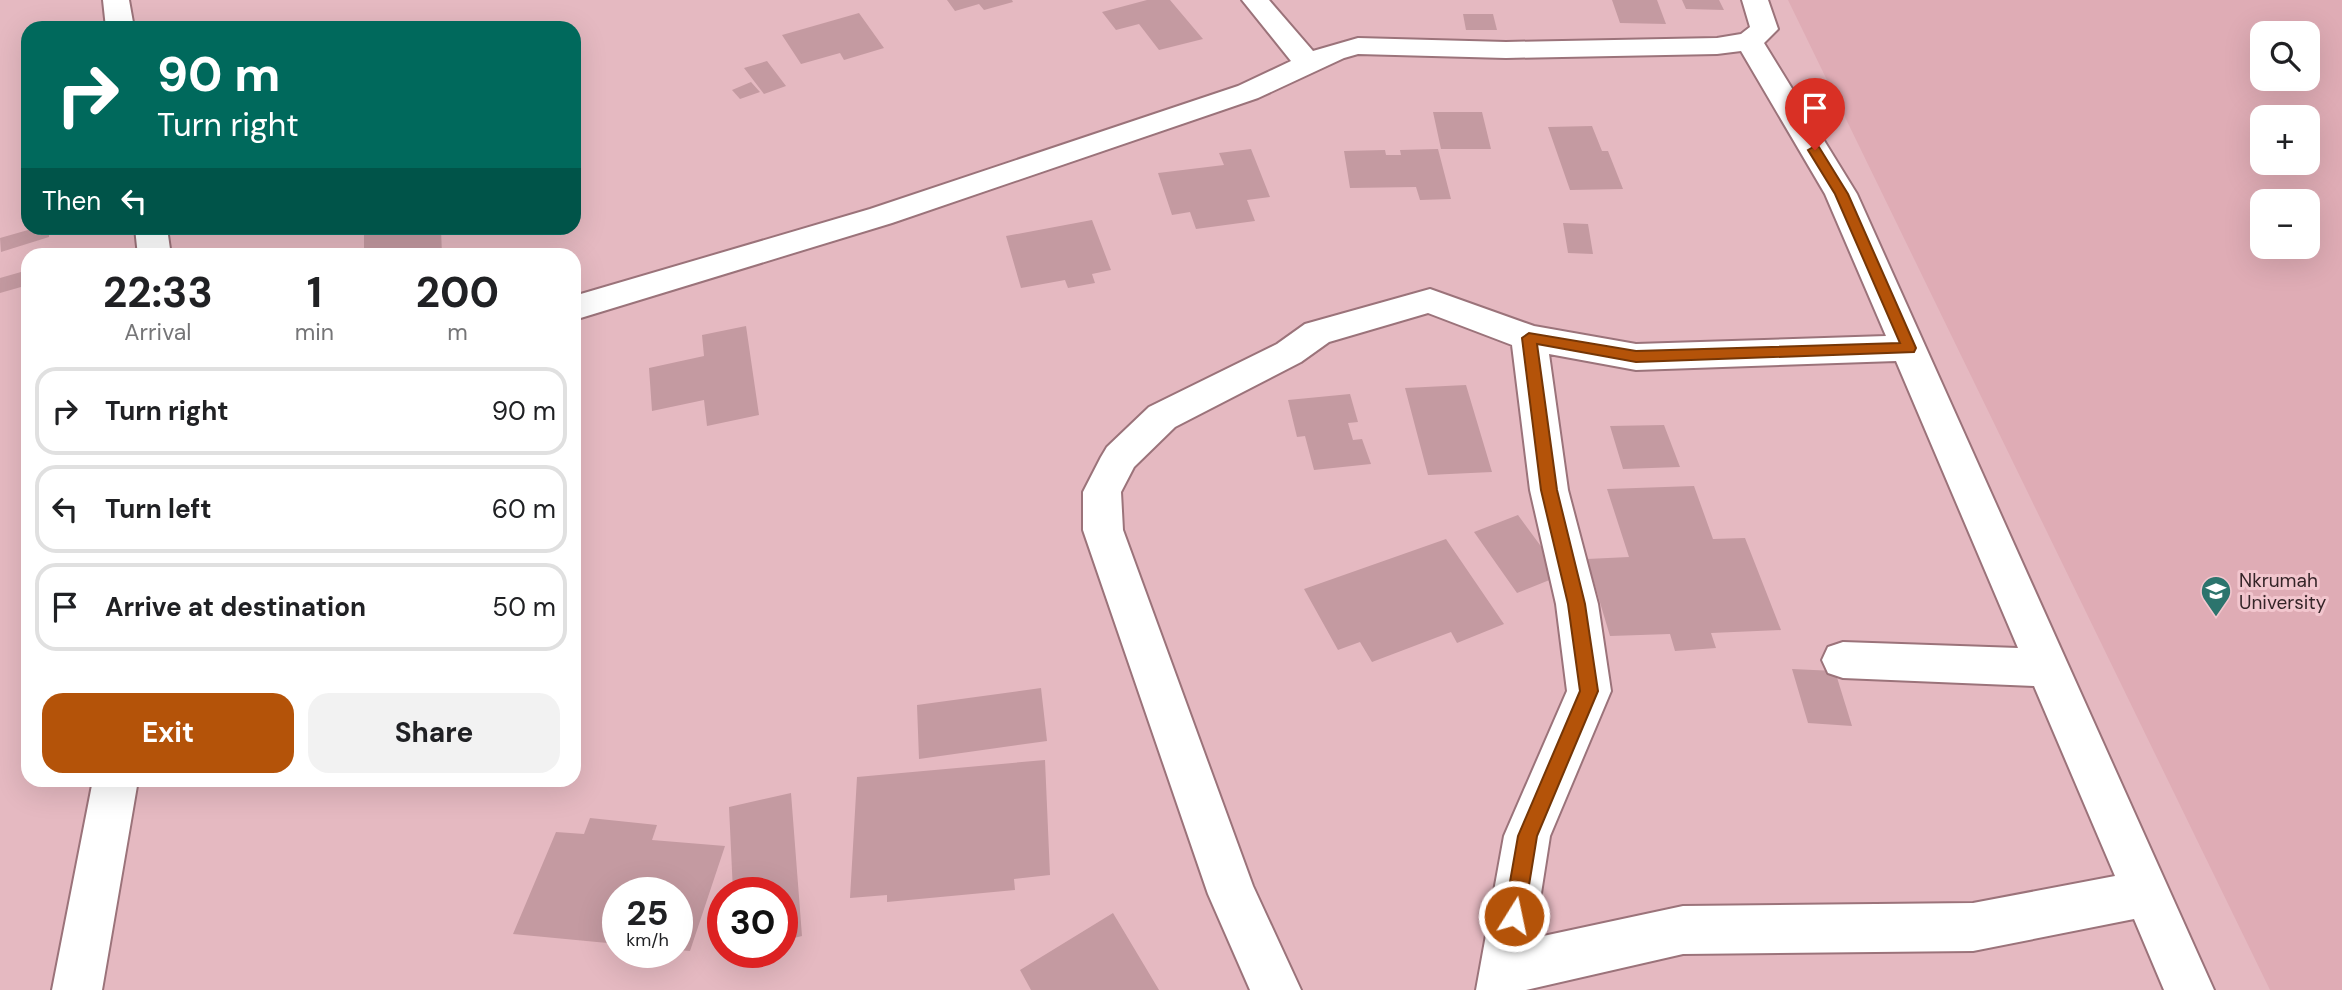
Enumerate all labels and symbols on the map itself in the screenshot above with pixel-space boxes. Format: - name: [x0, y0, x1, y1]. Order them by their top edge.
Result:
- pin: [1785, 78, 1845, 150]
- place label: Nkrumah University: [2239, 568, 2327, 615]
- school or university icon: Nkrumah University: [2199, 574, 2233, 618]
- speed limit sign: 30: [707, 877, 798, 968]
- position arrow: [1477, 879, 1551, 953]

